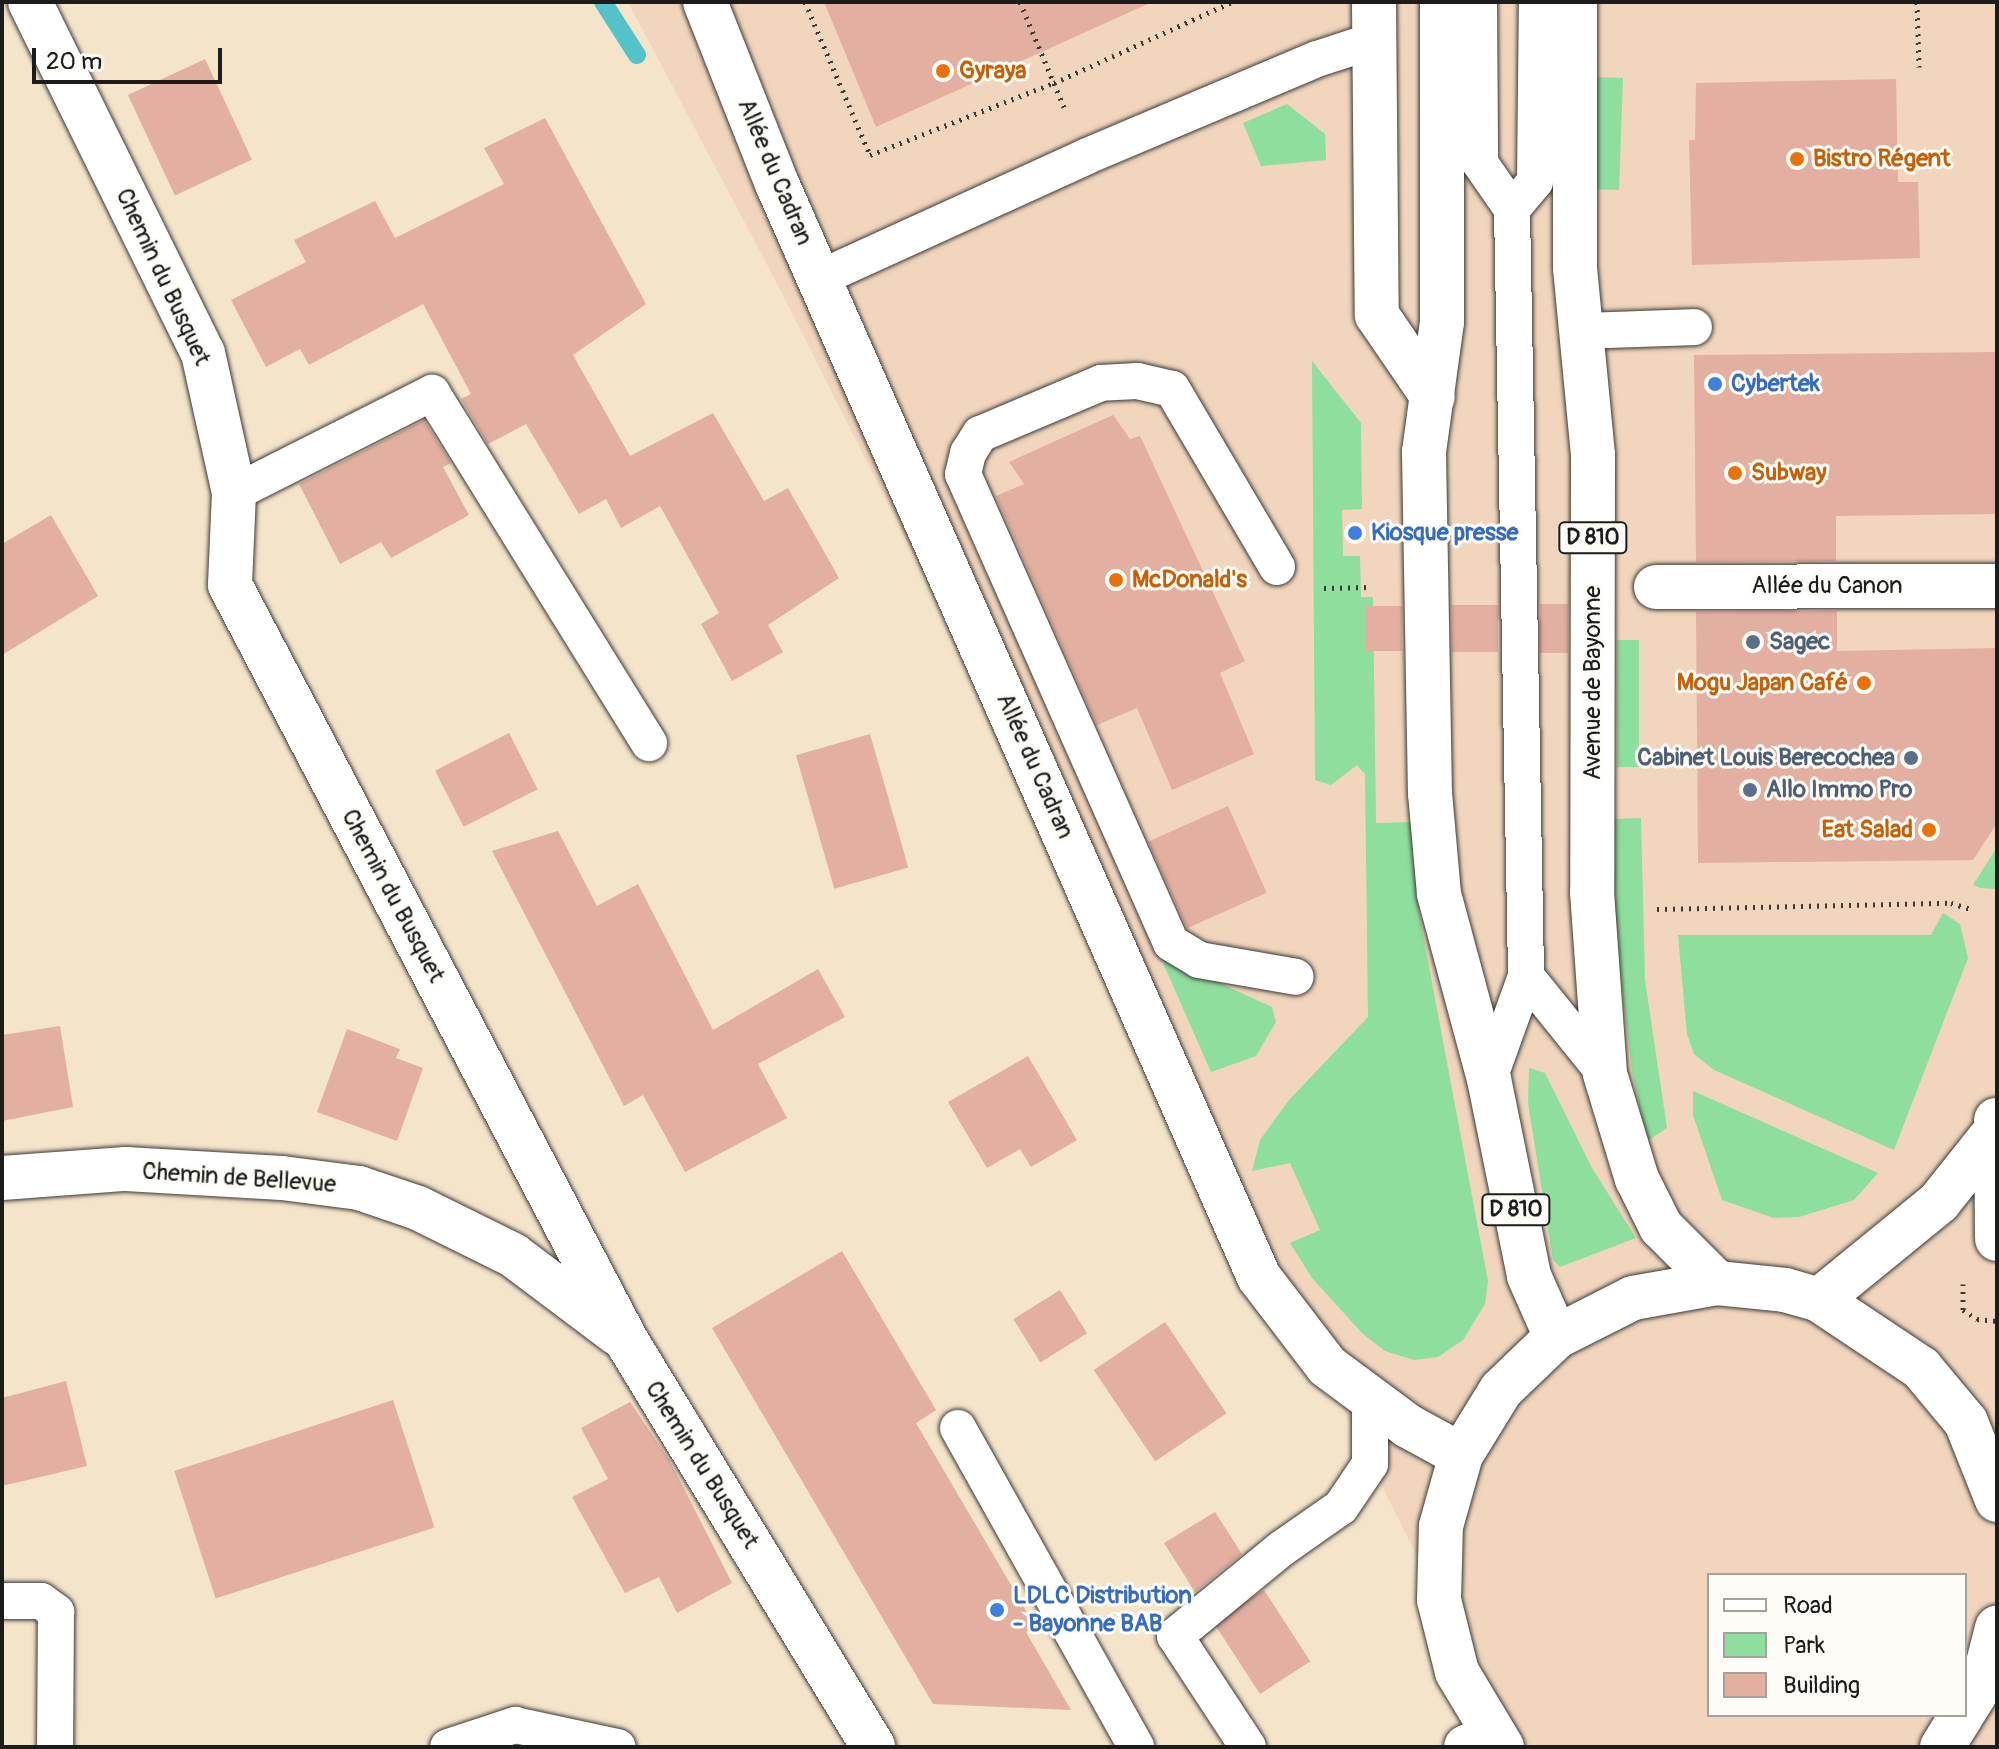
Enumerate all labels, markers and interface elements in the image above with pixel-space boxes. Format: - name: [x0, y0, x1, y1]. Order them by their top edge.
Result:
- scale bar: [36, 32, 226, 82]
- text: 20 m: [46, 47, 102, 76]
- place label: Gyraya: [959, 57, 1026, 85]
- marker: Gyraya: [934, 62, 952, 80]
- street label: Allée du Cadran: [731, 94, 819, 250]
- place label: Bistro Régent: [1813, 145, 1951, 173]
- marker: Bistro Régent: [1788, 150, 1806, 168]
- street label: Chemin du Busquet: [109, 184, 217, 370]
- place label: Cybertek: [1731, 370, 1820, 398]
- marker: Cybertek: [1706, 375, 1724, 393]
- place label: Subway: [1751, 459, 1826, 487]
- marker: Subway: [1726, 464, 1744, 482]
- place label: Kiosque presse: [1371, 519, 1518, 547]
- road number: D 810: [1557, 520, 1629, 556]
- marker: Kiosque presse: [1346, 524, 1364, 542]
- place label: McDonald's: [1132, 566, 1247, 594]
- marker: McDonald's: [1107, 571, 1125, 589]
- street label: Allée du Canon: [1751, 572, 1903, 600]
- street label: Avenue de Bayonne: [1579, 586, 1607, 780]
- place label: Sagec: [1769, 628, 1830, 656]
- marker: Sagec: [1744, 633, 1762, 651]
- place label: Mogu Japan Café: [1677, 669, 1848, 697]
- marker: Mogu Japan Café: [1855, 674, 1873, 692]
- street label: Allée du Cadran: [990, 689, 1080, 843]
- place label: Cabinet Louis Berecochea: [1637, 744, 1895, 772]
- marker: Cabinet Louis Berecochea: [1902, 749, 1920, 767]
- place label: Allo Immo Pro: [1766, 776, 1912, 804]
- marker: Allo Immo Pro: [1741, 781, 1759, 799]
- street label: Chemin du Busquet: [335, 804, 451, 988]
- place label: Eat Salad: [1821, 816, 1913, 844]
- marker: Eat Salad: [1920, 821, 1938, 839]
- street label: Chemin de Bellevue: [141, 1157, 337, 1199]
- road number: D 810: [1480, 1192, 1552, 1228]
- street label: Chemin du Busquet: [639, 1376, 765, 1554]
- legend: [1707, 1573, 1967, 1717]
- place label: LDLC Distribution - Bayonne BAB: [1013, 1582, 1192, 1638]
- text: Road: [1783, 1591, 1833, 1620]
- marker: LDLC Distribution - Bayonne BAB: [988, 1601, 1006, 1619]
- text: Park: [1783, 1631, 1825, 1660]
- text: Building: [1783, 1671, 1860, 1700]

